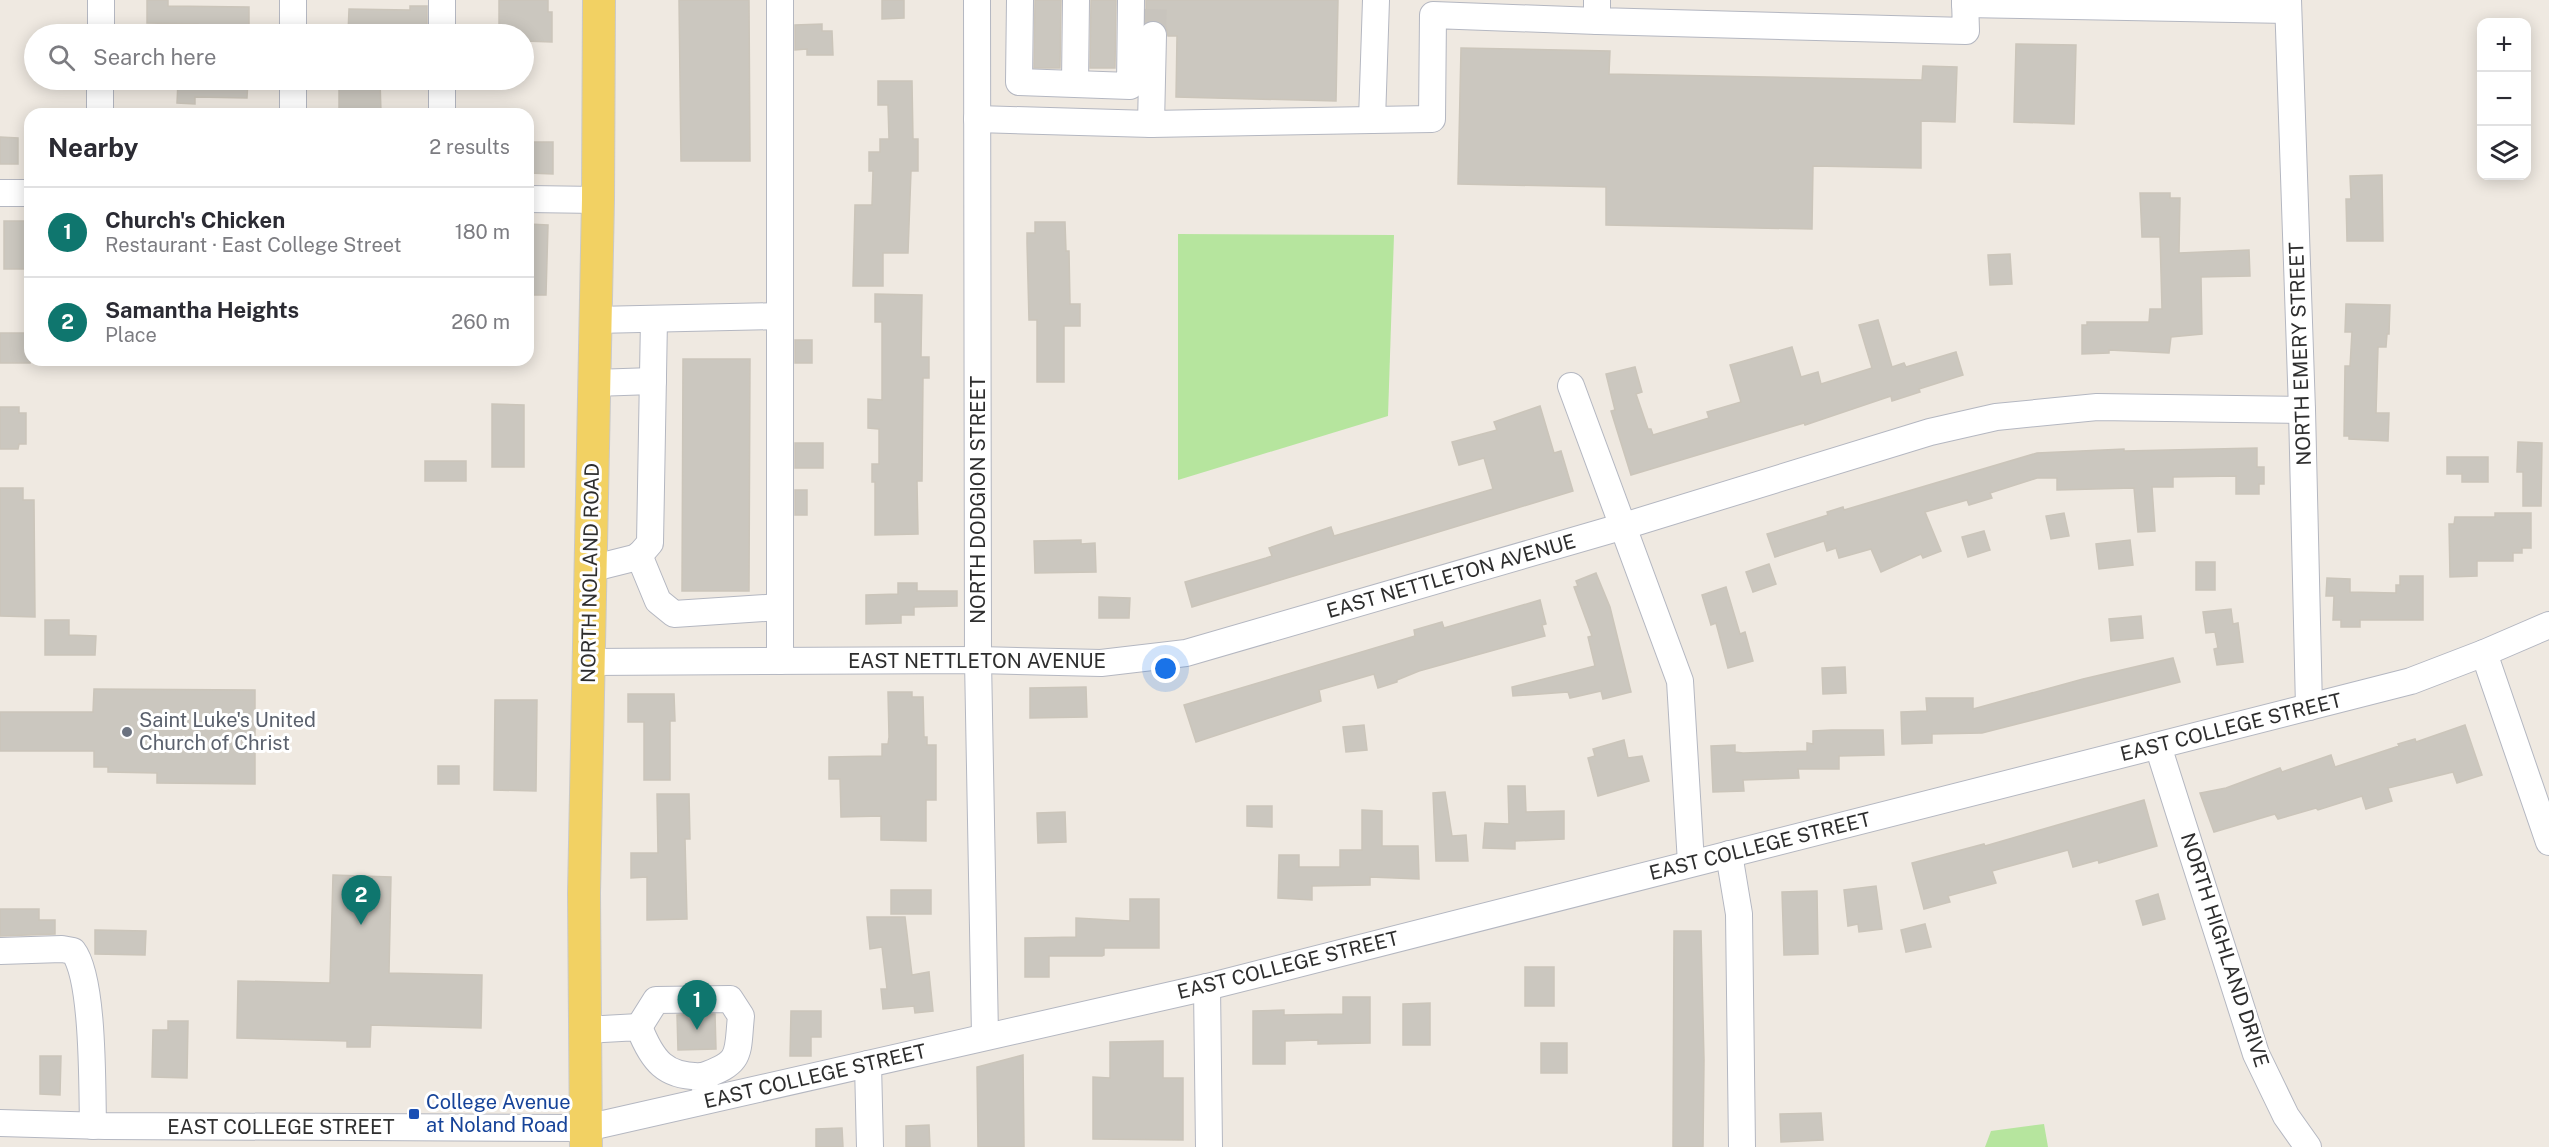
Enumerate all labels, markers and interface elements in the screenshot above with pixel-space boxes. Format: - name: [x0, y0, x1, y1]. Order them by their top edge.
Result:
- map controls: [2477, 18, 2531, 180]
- button: +: [2477, 18, 2531, 72]
- search box: [24, 24, 534, 90]
- icon: search: [45, 41, 78, 74]
- text: Search here: [93, 44, 217, 70]
- button: −: [2477, 72, 2531, 126]
- button: layers: [2477, 126, 2531, 180]
- text: Nearby: [48, 132, 138, 163]
- text: 2 results: [429, 135, 510, 159]
- text: Church's Chicken: [105, 207, 285, 233]
- text: 1: [63, 220, 72, 244]
- text: 180 m: [455, 220, 510, 244]
- text: Restaurant · East College Street: [105, 233, 401, 257]
- street label: NORTH EMERY STREET: [2284, 242, 2316, 466]
- text: Samantha Heights: [105, 297, 299, 323]
- text: 2: [61, 310, 74, 334]
- text: 260 m: [451, 310, 510, 334]
- text: Place: [105, 323, 157, 347]
- street label: NORTH DODGION STREET: [966, 376, 990, 624]
- street label: NORTH NOLAND ROAD: [576, 463, 604, 683]
- street label: EAST NETTLETON AVENUE: [1324, 529, 1578, 623]
- street label: EAST NETTLETON AVENUE: [848, 649, 1106, 673]
- your location: [1151, 654, 1180, 683]
- street label: EAST COLLEGE STREET: [2118, 688, 2344, 766]
- place label: Saint Luke's United Church of Christ: [139, 708, 316, 755]
- marker: Saint Luke's United Church of Christ: [120, 725, 134, 739]
- street label: EAST COLLEGE STREET: [1647, 807, 1873, 885]
- street label: NORTH HIGHLAND DRIVE: [2176, 830, 2274, 1070]
- pin: 2: [342, 876, 380, 925]
- street label: EAST COLLEGE STREET: [1175, 926, 1401, 1004]
- pin: 1: [678, 980, 716, 1030]
- street label: EAST COLLEGE STREET: [701, 1039, 929, 1113]
- place label: College Avenue at Noland Road: [426, 1090, 571, 1137]
- marker: College Avenue at Noland Road: [407, 1107, 421, 1121]
- street label: EAST COLLEGE STREET: [167, 1115, 395, 1139]

